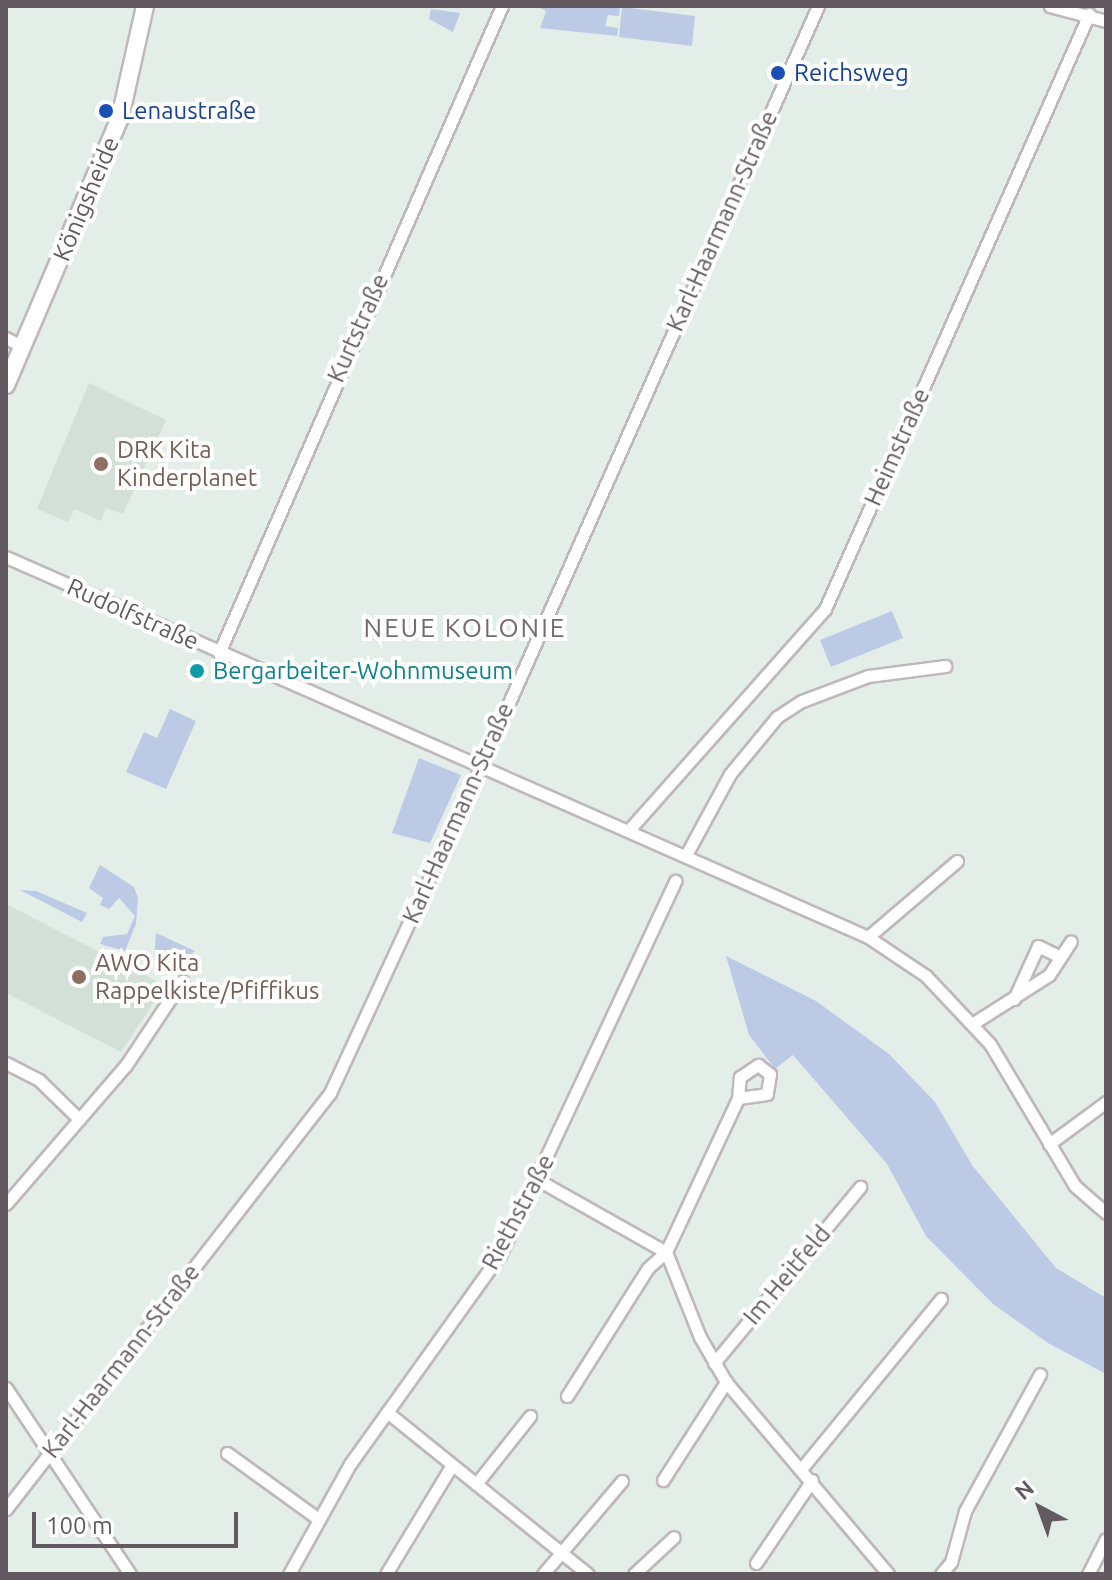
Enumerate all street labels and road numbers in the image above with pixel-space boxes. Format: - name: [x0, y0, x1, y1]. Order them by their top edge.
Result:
- street label: Karl-Haarmann-Straße: [660, 106, 784, 336]
- street label: Königsheide: [47, 133, 125, 265]
- street label: Kurtstraße: [321, 269, 395, 387]
- street label: Heimstraße: [858, 384, 936, 510]
- street label: Rudolfstraße: [63, 572, 203, 656]
- street label: Karl-Haarmann-Straße: [396, 698, 520, 928]
- street label: Riethstraße: [476, 1150, 560, 1274]
- street label: Im Heitfeld: [737, 1220, 837, 1330]
- street label: Karl-Haarmann-Straße: [36, 1258, 206, 1464]

